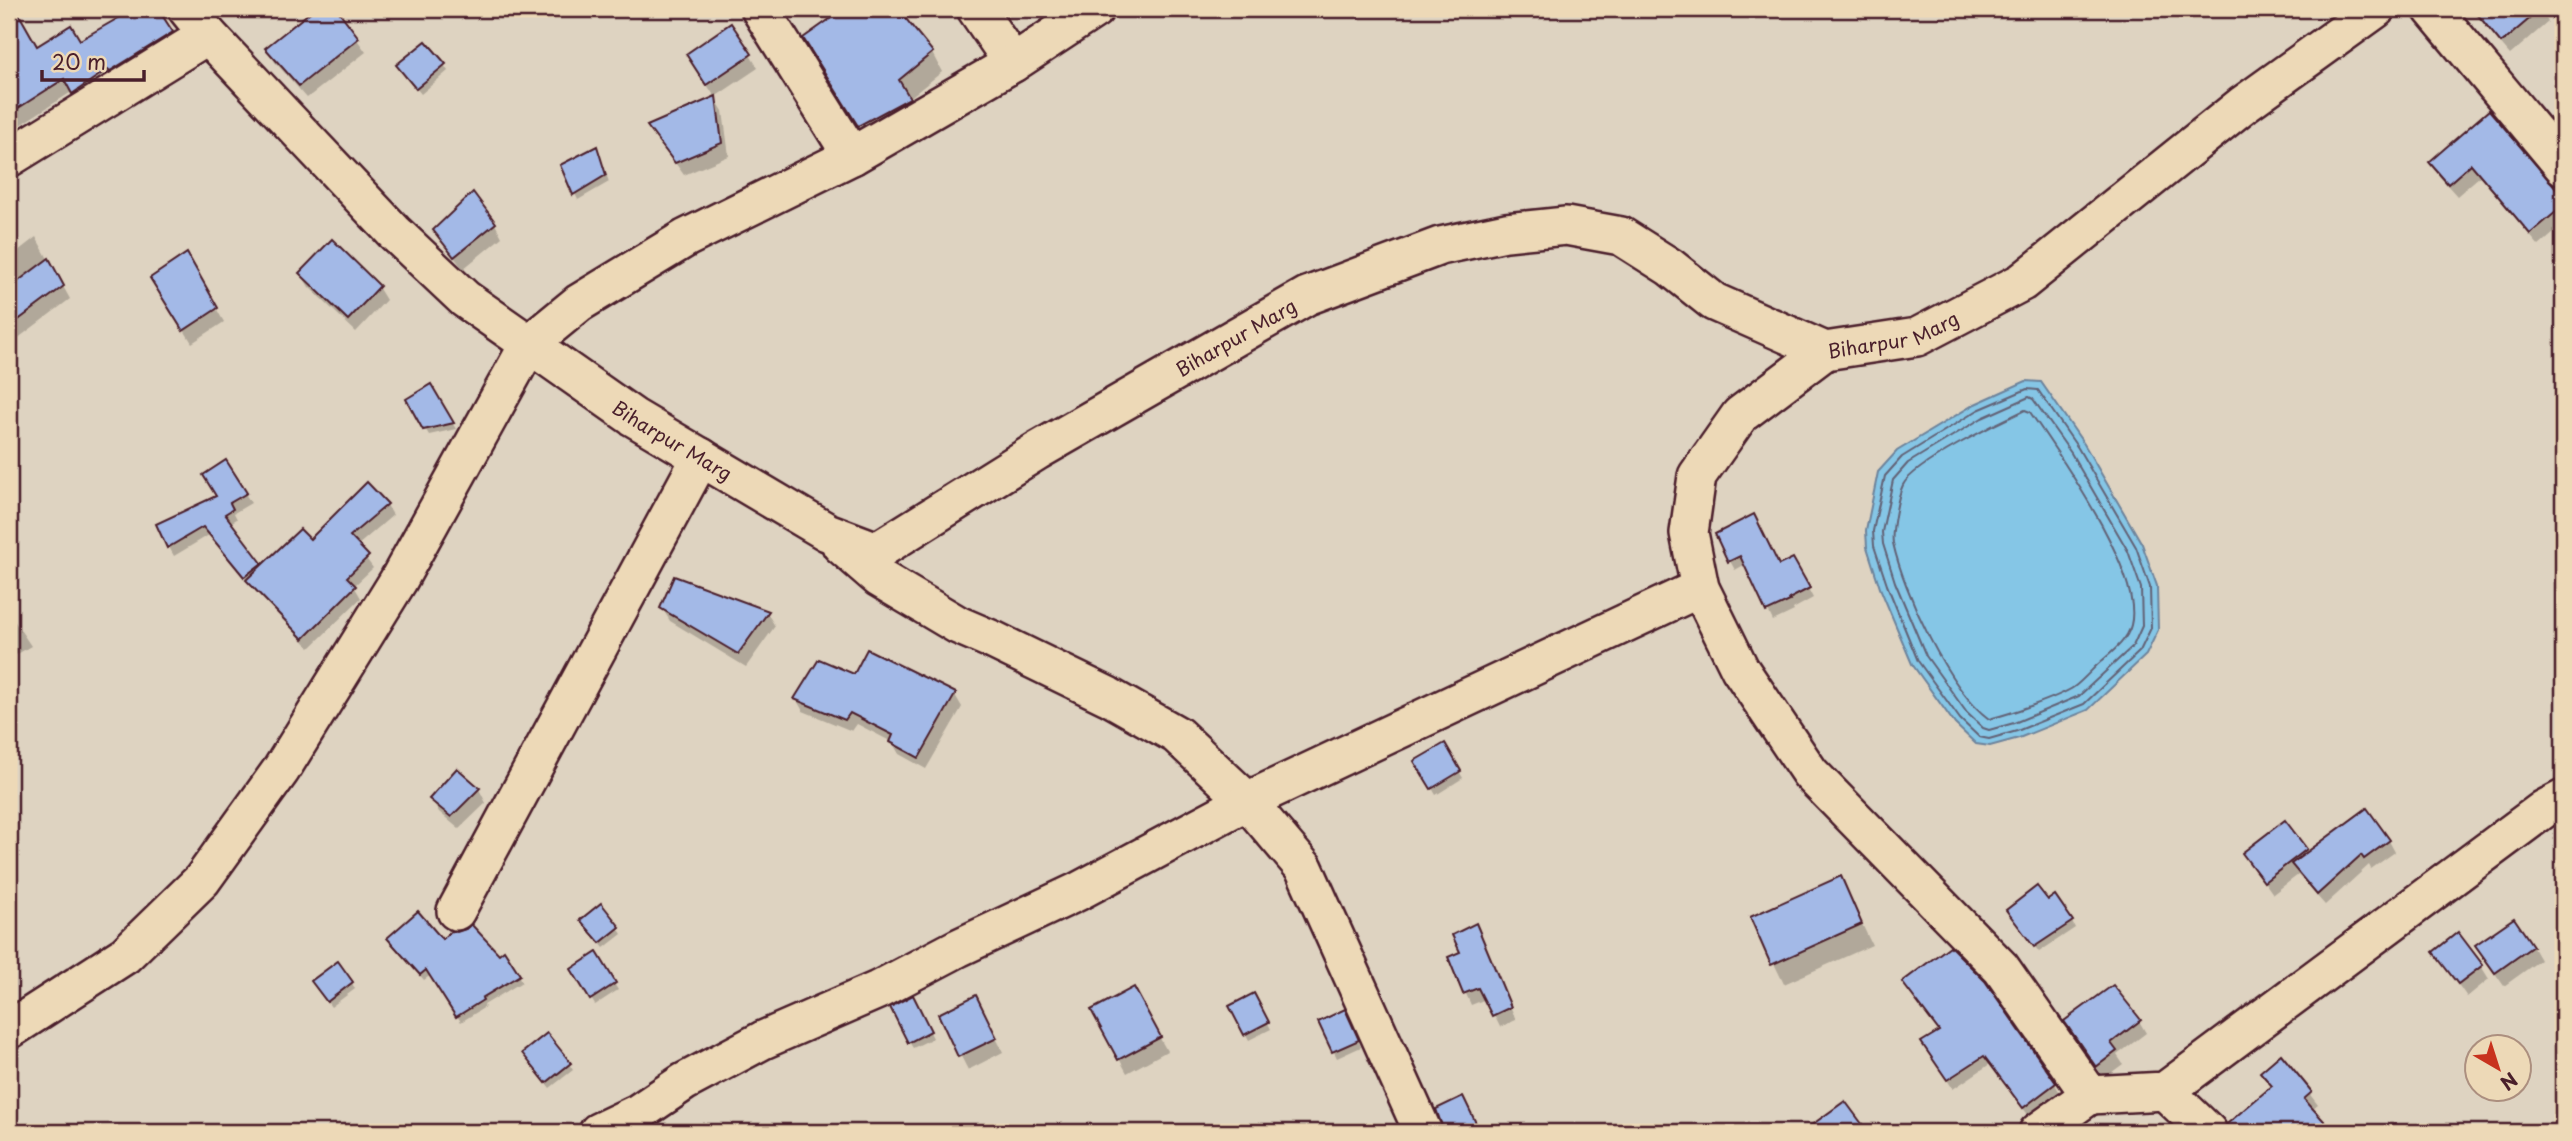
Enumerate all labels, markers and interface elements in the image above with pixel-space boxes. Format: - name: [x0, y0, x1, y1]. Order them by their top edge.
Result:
- scale bar: [42, 38, 144, 82]
- text: 20 m: [52, 45, 106, 77]
- street label: Biharpur Marg: [1170, 291, 1301, 383]
- street label: Biharpur Marg: [1826, 304, 1963, 364]
- street label: Biharpur Marg: [607, 393, 738, 487]
- north arrow: [2464, 1032, 2534, 1102]
- text: N: [2495, 1066, 2524, 1098]

